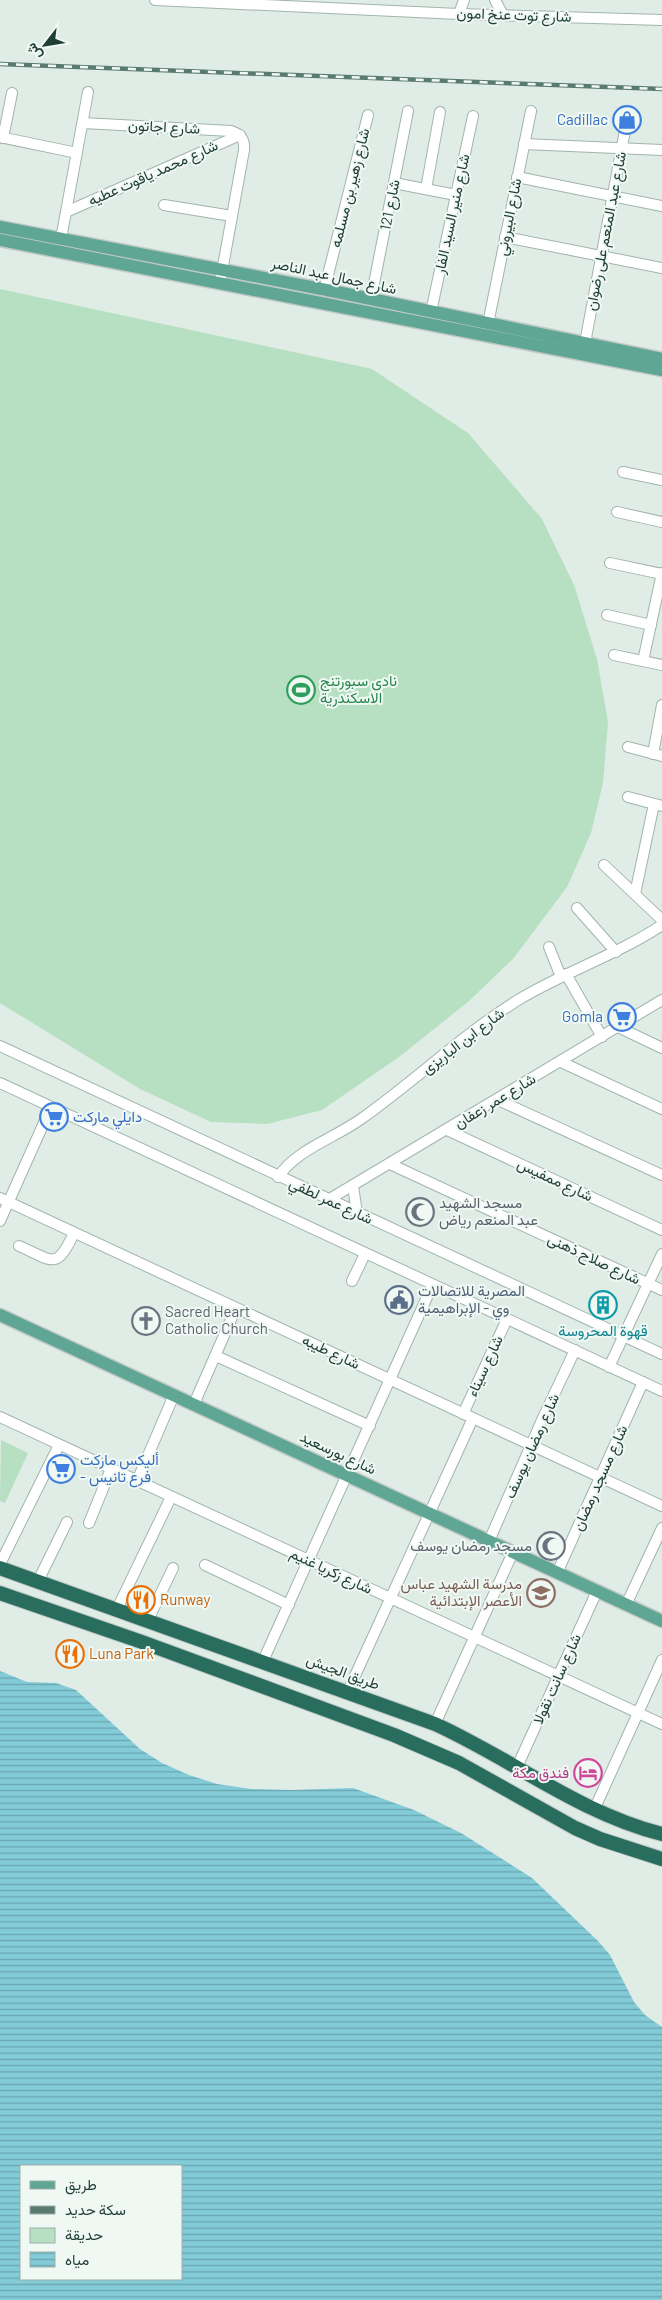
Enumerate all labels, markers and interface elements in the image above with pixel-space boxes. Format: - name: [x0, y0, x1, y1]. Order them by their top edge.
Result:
- street label: شارع توت عنخ امون: [456, 3, 572, 28]
- north arrow: [20, 20, 70, 70]
- text: ش: [22, 40, 46, 64]
- shop icon: Cadillac: [612, 105, 642, 135]
- place label: Cadillac: [557, 110, 608, 128]
- street label: شارع اجاتون: [127, 115, 201, 140]
- street label: شارع زهير بن مسلمه: [325, 126, 376, 250]
- street label: شارع محمد ياقوت عطيه: [85, 135, 222, 212]
- street label: شارع عبد المنعم على رضوان: [581, 149, 632, 313]
- street label: شارع منير السيد الفار: [429, 152, 475, 277]
- street label: شارع البيروني: [492, 176, 529, 258]
- street label: شارع 121: [375, 178, 406, 232]
- street label: شارع جمال عبد الناصر: [268, 253, 399, 300]
- place label: نادي سبورتنج الاسكندرية: [320, 671, 397, 707]
- sports icon: نادي سبورتنج الاسكندرية: [286, 675, 316, 705]
- supermarket icon: Gomla: [607, 1002, 637, 1032]
- street label: شارع ابن الباريزى: [418, 1003, 509, 1079]
- place label: Gomla: [562, 1007, 603, 1025]
- street label: شارع عمر زعفان: [451, 1069, 540, 1134]
- supermarket icon: دايلي ماركت: [39, 1102, 69, 1132]
- place label: دايلي ماركت: [73, 1107, 142, 1130]
- street label: شارع ممفيس: [514, 1154, 596, 1207]
- street label: شارع عمر لطفي: [285, 1173, 376, 1232]
- place label: مسجد الشهيد عبد المنعم رياض: [439, 1193, 538, 1230]
- mosque icon: مسجد الشهيد عبد المنعم رياض: [405, 1197, 435, 1227]
- street label: شارع صلاح ذهنى: [544, 1229, 644, 1290]
- place label: المصرية للاتصالات وي - الإبراهيمية: [418, 1281, 525, 1321]
- public building icon: المصرية للاتصالات وي - الإبراهيمية: [384, 1285, 414, 1315]
- building icon: قهوة المحروسة: [588, 1290, 618, 1320]
- place label: Sacred Heart Catholic Church: [165, 1302, 268, 1337]
- church icon: Sacred Heart Catholic Church: [131, 1306, 161, 1336]
- place label: قهوة المحروسة: [558, 1321, 648, 1340]
- street label: شارع طيبه: [299, 1330, 363, 1375]
- street label: شارع سيناء: [462, 1332, 509, 1400]
- street label: شارع رمضان يوسف: [500, 1390, 565, 1502]
- street label: شارع مسجد رمضان: [568, 1422, 633, 1535]
- street label: شارع بورسعيد: [296, 1427, 380, 1480]
- place label: أليكس ماركت - فرع تانيس: [80, 1450, 159, 1488]
- supermarket icon: أليكس ماركت - فرع تانيس: [46, 1454, 76, 1484]
- mosque icon: مسجد رمضان يوسف: [536, 1531, 566, 1561]
- place label: مسجد رمضان يوسف: [410, 1536, 532, 1555]
- street label: شارع زكريا غنيم: [286, 1543, 376, 1600]
- place label: مدرسة الشهيد عباس الأعصر الإبتدائية: [400, 1574, 522, 1611]
- school or university icon: مدرسة الشهيد عباس الأعصر الإبتدائية: [526, 1578, 556, 1608]
- restaurant icon: Runway: [126, 1585, 156, 1615]
- place label: Runway: [160, 1590, 210, 1608]
- street label: شارع سانت نقولا: [528, 1630, 587, 1728]
- restaurant icon: Luna Park: [55, 1639, 85, 1669]
- place label: Luna Park: [89, 1644, 154, 1662]
- street label: طريق الجيش: [303, 1649, 383, 1695]
- hotel icon: فندق مكة: [573, 1758, 603, 1788]
- place label: فندق مكة: [512, 1763, 569, 1782]
- legend: [20, 2165, 182, 2280]
- text: طريق: [65, 2175, 97, 2195]
- text: سكة حديد: [65, 2200, 126, 2219]
- text: حديقة: [65, 2225, 103, 2244]
- text: مياه: [65, 2250, 89, 2269]

